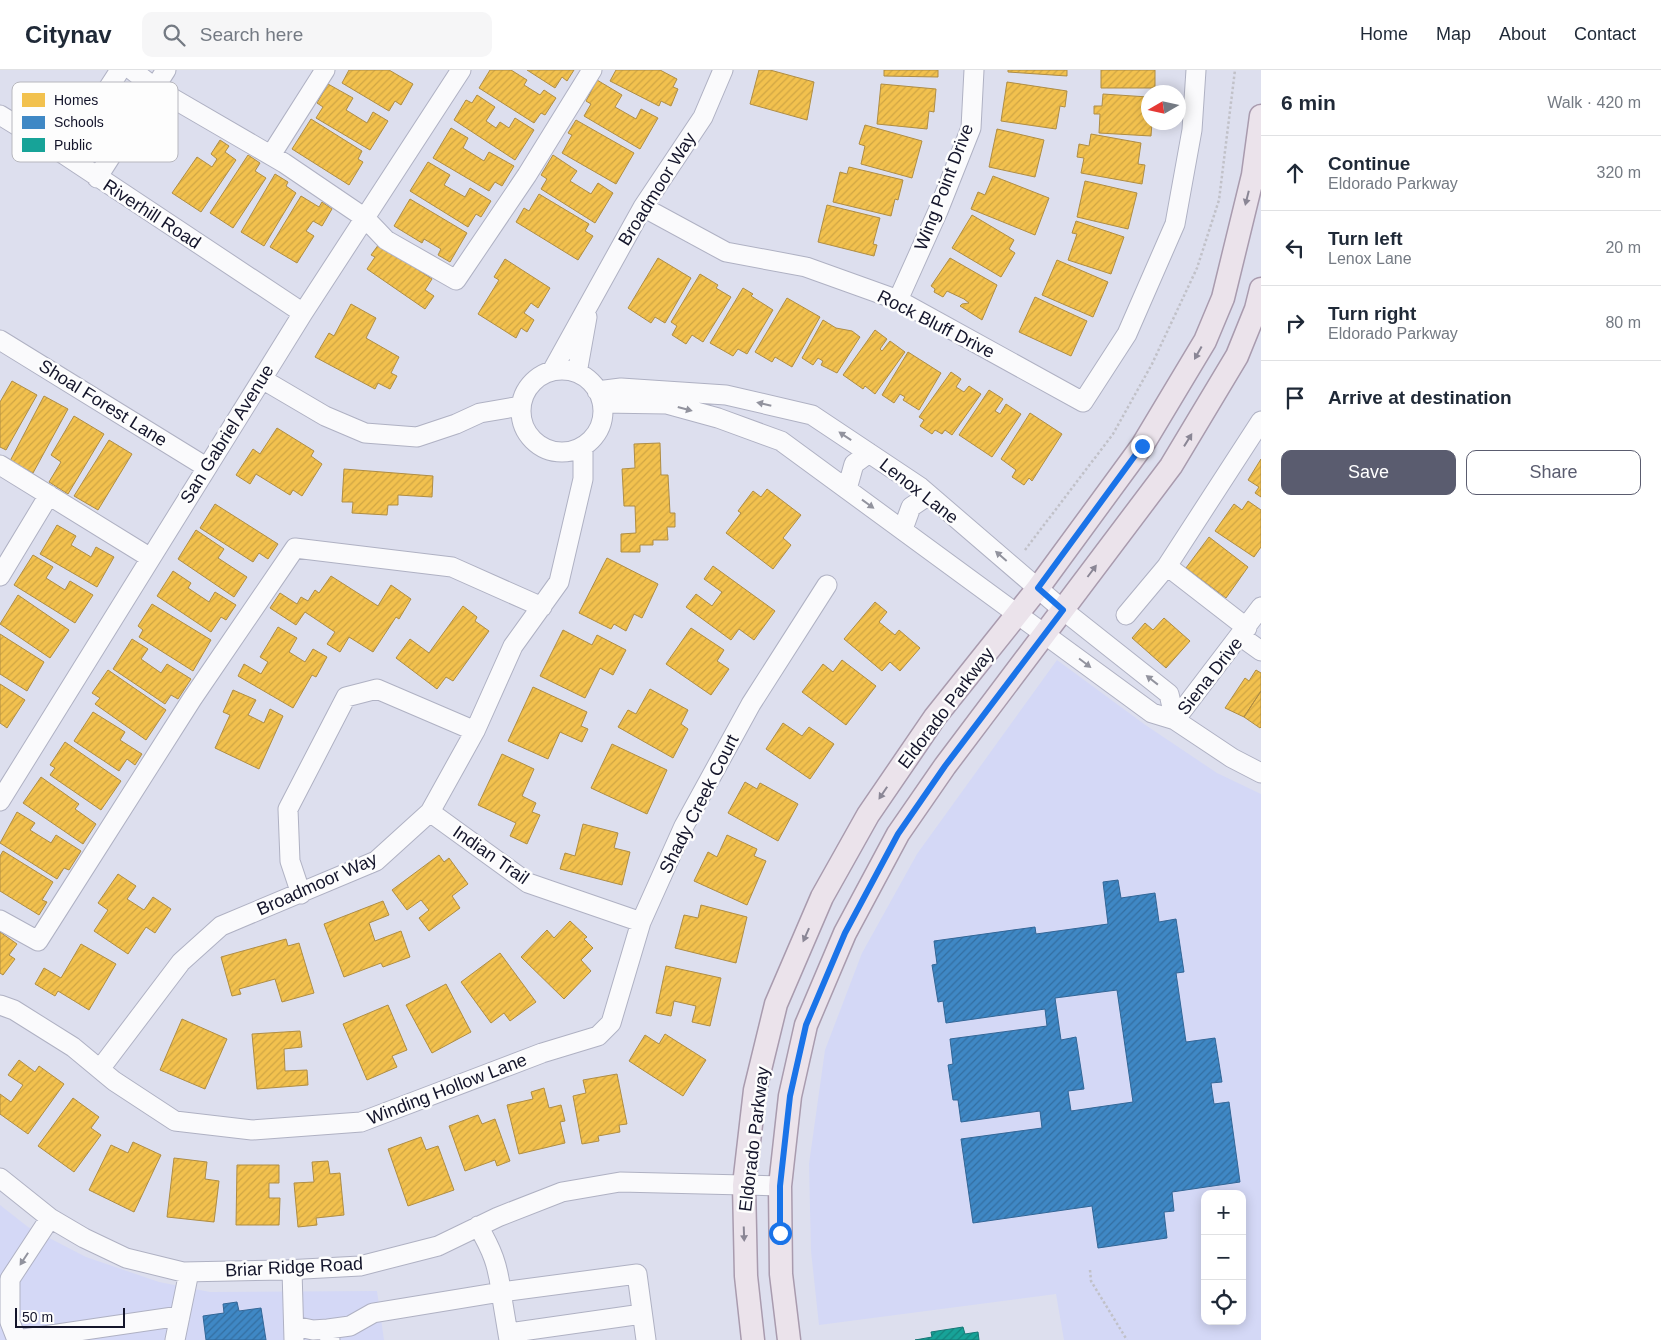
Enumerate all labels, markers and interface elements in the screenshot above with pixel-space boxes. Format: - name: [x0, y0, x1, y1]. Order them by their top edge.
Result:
- search box: [142, 12, 492, 57]
- text: Citynav: [25, 21, 112, 48]
- icon: search: [160, 21, 188, 49]
- text: Search here: [200, 24, 303, 45]
- text: Home: [1360, 24, 1408, 44]
- text: Map: [1436, 24, 1471, 44]
- text: About: [1499, 24, 1546, 44]
- text: Contact: [1574, 24, 1636, 44]
- legend: [12, 82, 178, 162]
- north arrow: [1141, 85, 1186, 130]
- text: 6 min: [1281, 91, 1336, 114]
- text: Homes: [54, 92, 98, 108]
- text: Walk · 420 m: [1547, 94, 1641, 111]
- text: Schools: [54, 114, 104, 130]
- street label: Wing Point Drive: [911, 121, 977, 253]
- street label: Broadmoor Way: [614, 129, 700, 249]
- text: Public: [54, 137, 92, 153]
- text: Continue: [1328, 153, 1410, 174]
- icon: ahead: [1281, 159, 1309, 187]
- text: 320 m: [1597, 164, 1641, 181]
- street label: Riverhill Road: [100, 175, 204, 253]
- text: Eldorado Parkway: [1328, 175, 1458, 192]
- one-way arrow: [1243, 191, 1251, 206]
- text: Turn left: [1328, 228, 1403, 249]
- icon: left: [1281, 234, 1309, 262]
- text: 20 m: [1605, 239, 1641, 256]
- text: Lenox Lane: [1328, 250, 1412, 267]
- street label: Rock Bluff Drive: [874, 286, 998, 362]
- text: Turn right: [1328, 303, 1416, 324]
- icon: right: [1281, 309, 1309, 337]
- text: 80 m: [1605, 314, 1641, 331]
- text: Eldorado Parkway: [1328, 325, 1458, 342]
- one-way arrow: [1194, 346, 1203, 359]
- street label: Shoal Forest Lane: [35, 356, 171, 450]
- street label: San Gabriel Avenue: [176, 361, 278, 507]
- icon: arrive: [1281, 384, 1309, 412]
- text: Arrive at destination: [1328, 387, 1512, 408]
- one-way arrow: [757, 400, 772, 408]
- one-way arrow: [678, 405, 693, 413]
- one-way arrow: [838, 431, 851, 441]
- one-way arrow: [1183, 433, 1193, 446]
- route end: [1131, 435, 1154, 458]
- button: Save: [1281, 450, 1456, 495]
- button: Share: [1466, 450, 1641, 495]
- street label: Lenox Lane: [876, 454, 962, 528]
- one-way arrow: [861, 499, 875, 509]
- one-way arrow: [994, 551, 1007, 562]
- one-way arrow: [1087, 565, 1098, 578]
- street label: Siena Drive: [1173, 633, 1247, 719]
- street label: Eldorado Parkway: [894, 644, 998, 772]
- one-way arrow: [1078, 658, 1091, 669]
- one-way arrow: [1146, 675, 1159, 686]
- street label: Shady Creek Court: [655, 731, 743, 877]
- one-way arrow: [878, 786, 888, 800]
- street label: Indian Trail: [449, 822, 533, 888]
- street label: Broadmoor Way: [254, 849, 380, 919]
- one-way arrow: [801, 928, 809, 942]
- street label: Winding Hollow Lane: [364, 1049, 530, 1129]
- street label: Eldorado Parkway: [735, 1065, 773, 1213]
- map controls: [1201, 1190, 1246, 1325]
- button: +: [1201, 1190, 1246, 1235]
- route start: [769, 1222, 792, 1245]
- one-way arrow: [740, 1226, 748, 1242]
- button: −: [1201, 1235, 1246, 1280]
- one-way arrow: [19, 1252, 28, 1266]
- street label: Briar Ridge Road: [225, 1253, 363, 1281]
- button: locate: [1201, 1280, 1246, 1325]
- scale bar: [15, 1305, 125, 1328]
- text: 50 m: [22, 1309, 53, 1325]

